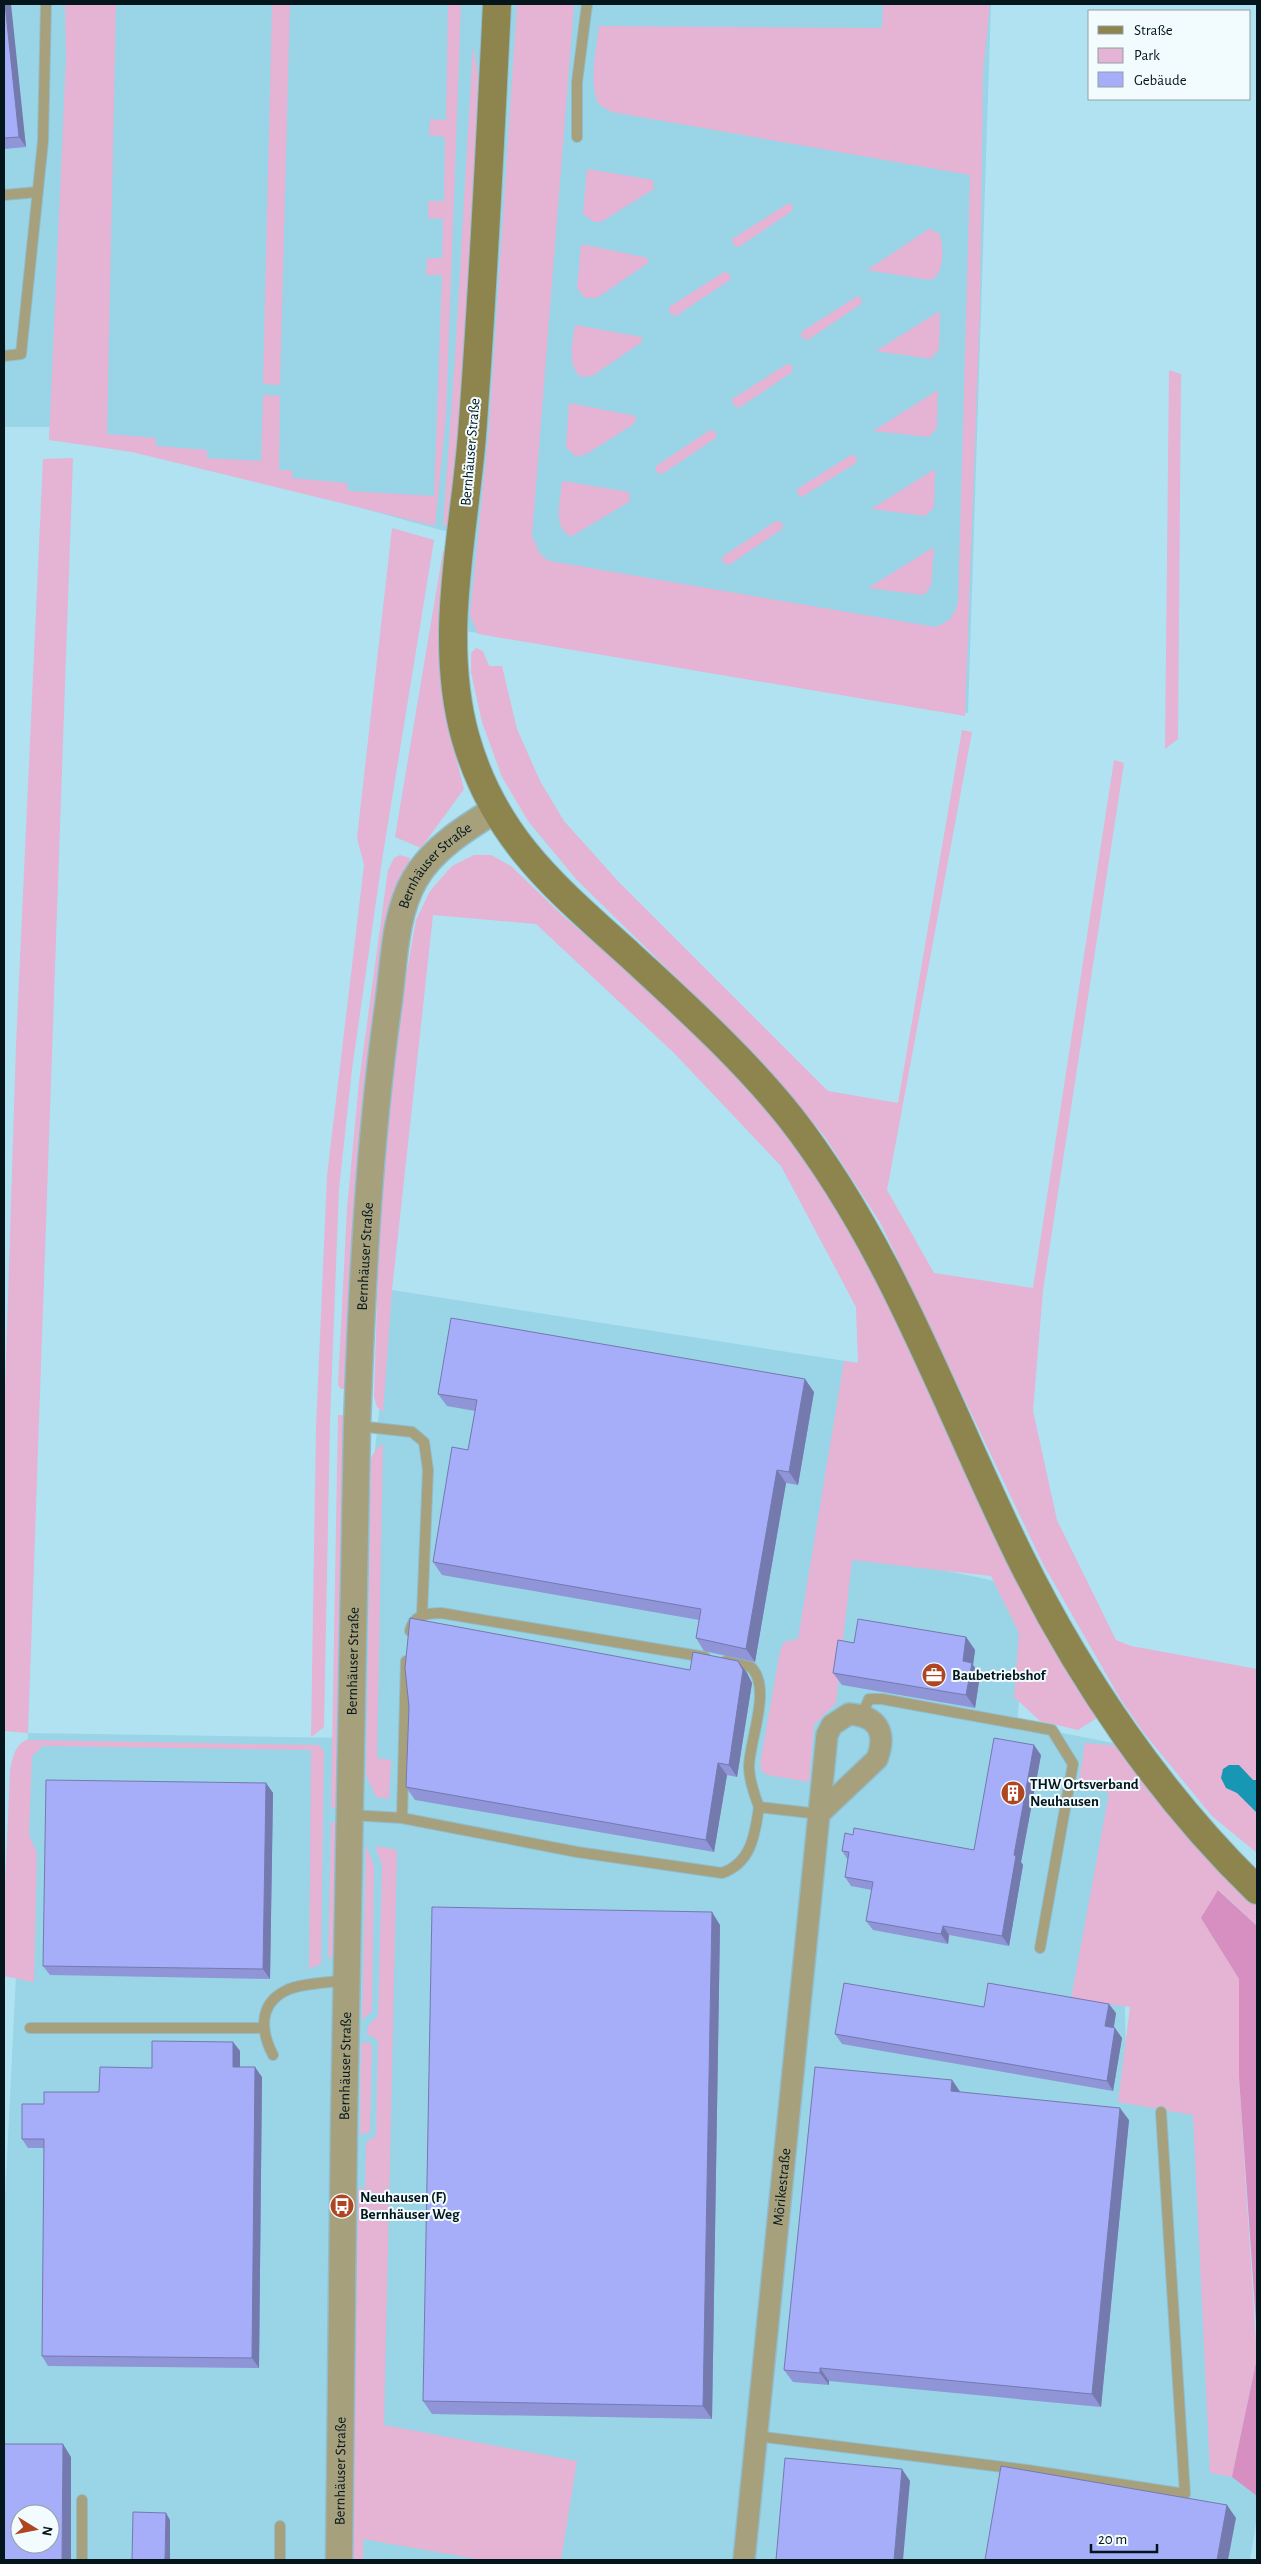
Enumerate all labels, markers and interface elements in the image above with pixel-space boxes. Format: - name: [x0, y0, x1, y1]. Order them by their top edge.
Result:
- legend: [1088, 10, 1251, 100]
- text: Straße: [1134, 23, 1173, 38]
- text: Park: [1134, 48, 1160, 63]
- text: Gebäude: [1134, 73, 1187, 88]
- street label: Bernhäuser Straße: [458, 397, 483, 507]
- street label: Bernhäuser Straße: [396, 820, 474, 910]
- street label: Bernhäuser Straße: [355, 1202, 376, 1311]
- street label: Bernhäuser Straße: [345, 1607, 362, 1715]
- office icon: Baubetriebshof: [921, 1662, 947, 1688]
- place label: Baubetriebshof: [952, 1668, 1047, 1683]
- place label: THW Ortsverband Neuhausen: [1030, 1777, 1139, 1809]
- building icon: THW Ortsverband Neuhausen: [1000, 1780, 1026, 1806]
- street label: Bernhäuser Straße: [337, 2012, 354, 2120]
- street label: Mörikestraße: [771, 2147, 793, 2227]
- place label: Neuhausen (F) Bernhäuser Weg: [360, 2190, 460, 2222]
- bus stop icon: Neuhausen (F) Bernhäuser Weg: [329, 2193, 355, 2219]
- street label: Bernhäuser Straße: [332, 2417, 349, 2525]
- north arrow: [10, 2504, 60, 2554]
- scale bar: [1091, 2522, 1157, 2554]
- text: N: [39, 2525, 55, 2537]
- text: 20 m: [1098, 2532, 1127, 2547]

